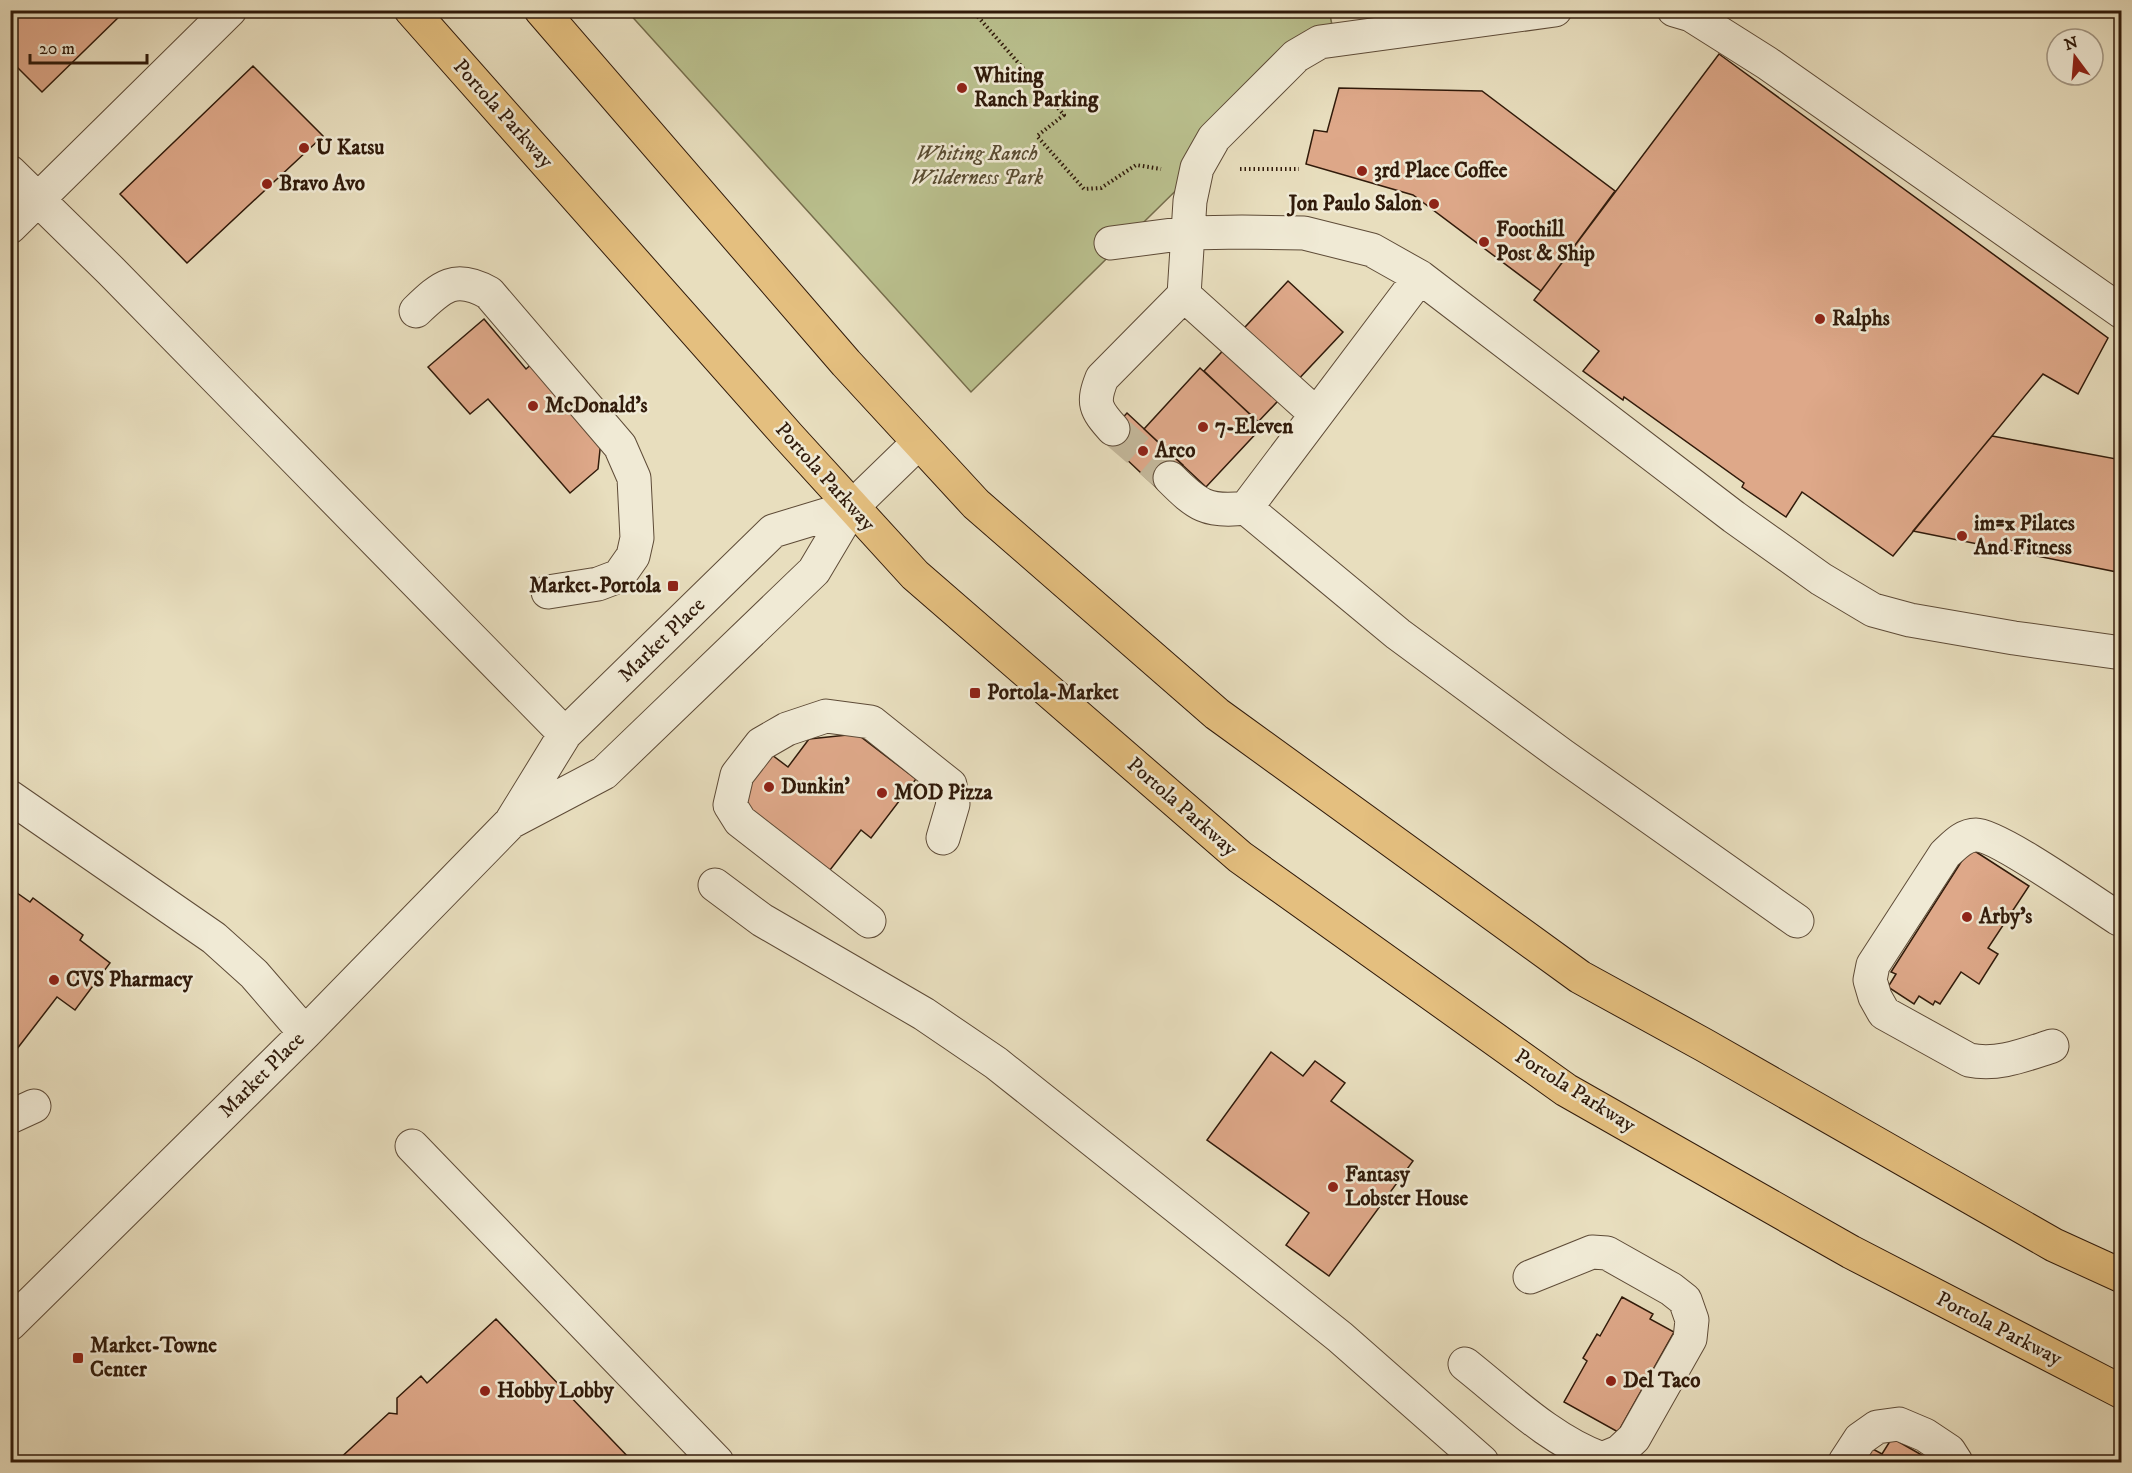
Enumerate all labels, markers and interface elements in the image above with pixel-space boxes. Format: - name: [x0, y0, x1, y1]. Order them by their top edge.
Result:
- scale bar: [30, 27, 147, 65]
- north arrow: [2045, 27, 2105, 87]
- text: N: [2062, 32, 2080, 55]
- text: 20 m: [39, 38, 75, 60]
- street label: Portola Parkway: [447, 54, 559, 175]
- place label: Whiting Ranch Parking: [973, 63, 1099, 113]
- marker: Whiting Ranch Parking: [955, 81, 969, 95]
- place label: U Katsu: [316, 135, 384, 161]
- marker: U Katsu: [297, 141, 311, 155]
- park label: Whiting Ranch Wilderness Park: [911, 141, 1043, 191]
- place label: 3rd Place Coffee: [1374, 158, 1508, 184]
- marker: 3rd Place Coffee: [1355, 164, 1369, 178]
- place label: Bravo Avo: [279, 171, 365, 197]
- marker: Bravo Avo: [260, 177, 274, 191]
- place label: Jon Paulo Salon: [1287, 191, 1423, 217]
- marker: Jon Paulo Salon: [1427, 197, 1441, 211]
- place label: Foothill Post & Ship: [1496, 217, 1595, 267]
- marker: Foothill Post & Ship: [1477, 235, 1491, 249]
- place label: Ralphs: [1832, 306, 1890, 332]
- marker: Ralphs: [1813, 312, 1827, 326]
- place label: McDonald's: [545, 393, 648, 419]
- marker: McDonald's: [526, 399, 540, 413]
- place label: 7-Eleven: [1215, 414, 1294, 440]
- street label: Portola Parkway: [769, 417, 881, 538]
- marker: 7-Eleven: [1196, 420, 1210, 434]
- place label: Arco: [1154, 438, 1195, 464]
- marker: Arco: [1136, 444, 1150, 458]
- place label: im=x Pilates And Fitness: [1973, 511, 2075, 561]
- marker: im=x Pilates And Fitness: [1955, 529, 1969, 543]
- place label: Market-Portola: [529, 573, 662, 599]
- marker: Market-Portola: [666, 579, 680, 593]
- street label: Market Place: [613, 592, 711, 688]
- place label: Portola-Market: [987, 680, 1119, 706]
- marker: Portola-Market: [968, 686, 982, 700]
- street label: Portola Parkway: [1121, 752, 1243, 863]
- place label: Dunkin': [781, 774, 850, 800]
- marker: Dunkin': [762, 780, 776, 794]
- place label: MOD Pizza: [894, 780, 994, 806]
- marker: MOD Pizza: [875, 786, 889, 800]
- place label: Arby's: [1978, 904, 2032, 930]
- marker: Arby's: [1960, 910, 1974, 924]
- place label: CVS Pharmacy: [66, 967, 193, 993]
- marker: CVS Pharmacy: [47, 973, 61, 987]
- street label: Market Place: [214, 1026, 311, 1123]
- street label: Portola Parkway: [1510, 1043, 1641, 1139]
- place label: Fantasy Lobster House: [1345, 1162, 1469, 1212]
- marker: Fantasy Lobster House: [1326, 1180, 1340, 1194]
- street label: Portola Parkway: [1932, 1286, 2067, 1372]
- place label: Market-Towne Center: [90, 1333, 217, 1383]
- marker: Market-Towne Center: [71, 1351, 85, 1365]
- place label: Del Taco: [1623, 1368, 1700, 1394]
- marker: Del Taco: [1604, 1374, 1618, 1388]
- place label: Hobby Lobby: [497, 1378, 615, 1404]
- marker: Hobby Lobby: [478, 1384, 492, 1398]

